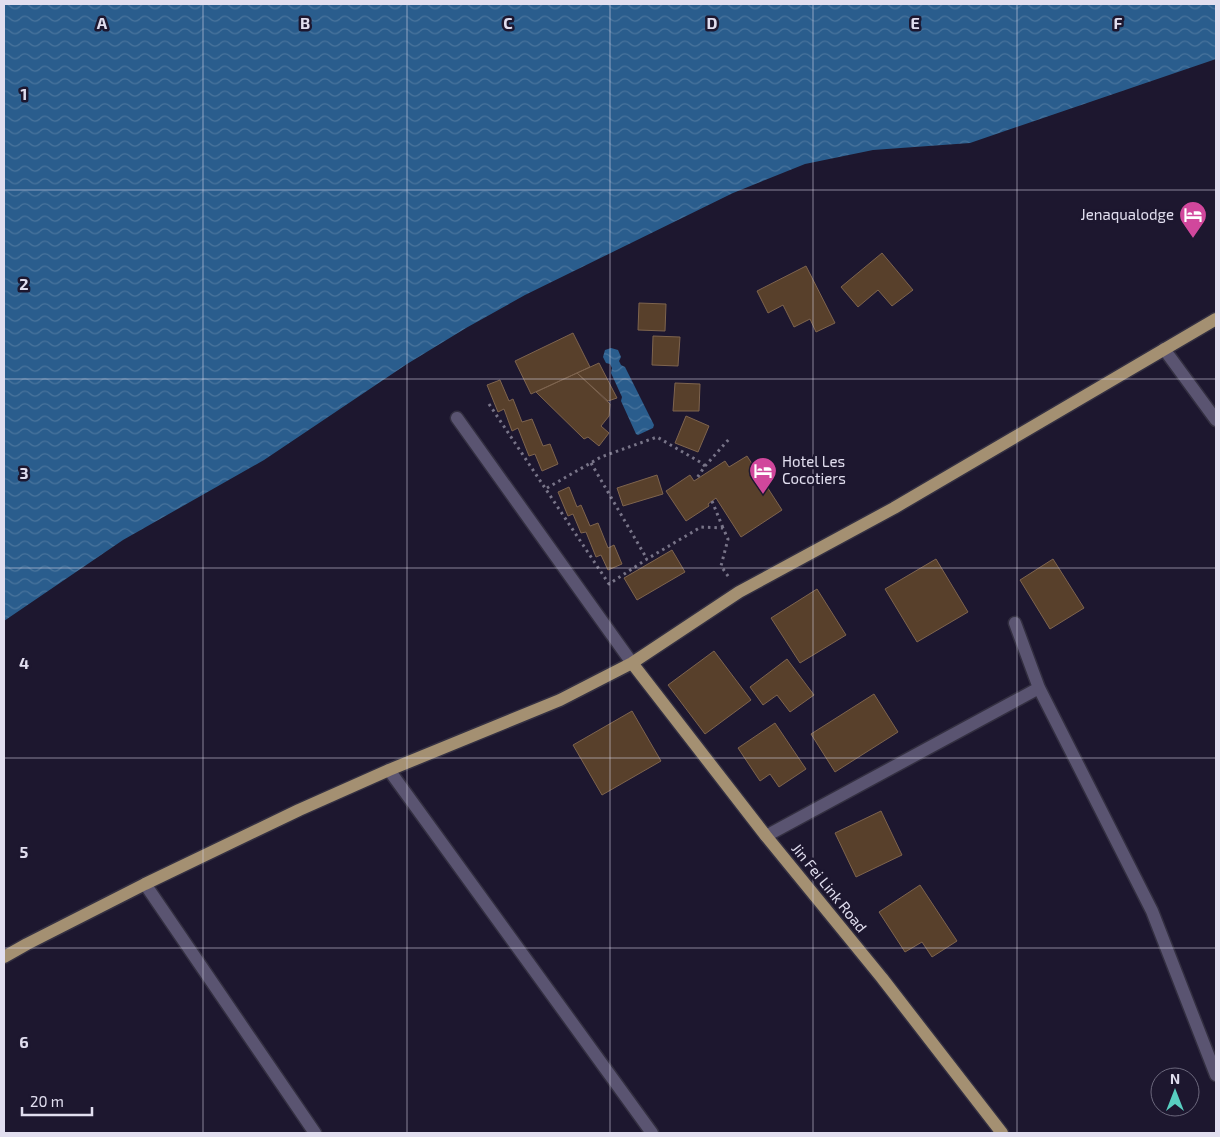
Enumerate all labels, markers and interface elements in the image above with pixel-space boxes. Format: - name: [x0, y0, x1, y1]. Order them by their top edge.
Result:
- text: A: [97, 13, 108, 32]
- text: B: [300, 13, 310, 32]
- text: C: [503, 13, 513, 32]
- text: D: [707, 13, 718, 32]
- text: E: [910, 13, 920, 32]
- text: F: [1114, 13, 1123, 32]
- text: 1: [21, 84, 27, 103]
- hotel icon: Jenaqualodge: [1178, 200, 1208, 239]
- place label: Jenaqualodge: [1081, 205, 1174, 223]
- text: 2: [19, 274, 29, 293]
- place label: Hotel Les Cocotiers: [782, 452, 846, 487]
- hotel icon: Hotel Les Cocotiers: [748, 456, 778, 495]
- text: 3: [19, 463, 29, 482]
- text: 4: [19, 653, 29, 672]
- street label: Jin Fei Link Road: [788, 839, 871, 936]
- text: 5: [20, 842, 29, 861]
- text: 6: [19, 1032, 29, 1051]
- north arrow: [1150, 1067, 1200, 1117]
- text: N: [1170, 1070, 1180, 1087]
- scale bar: [22, 1084, 92, 1116]
- text: 20 m: [30, 1092, 64, 1110]

